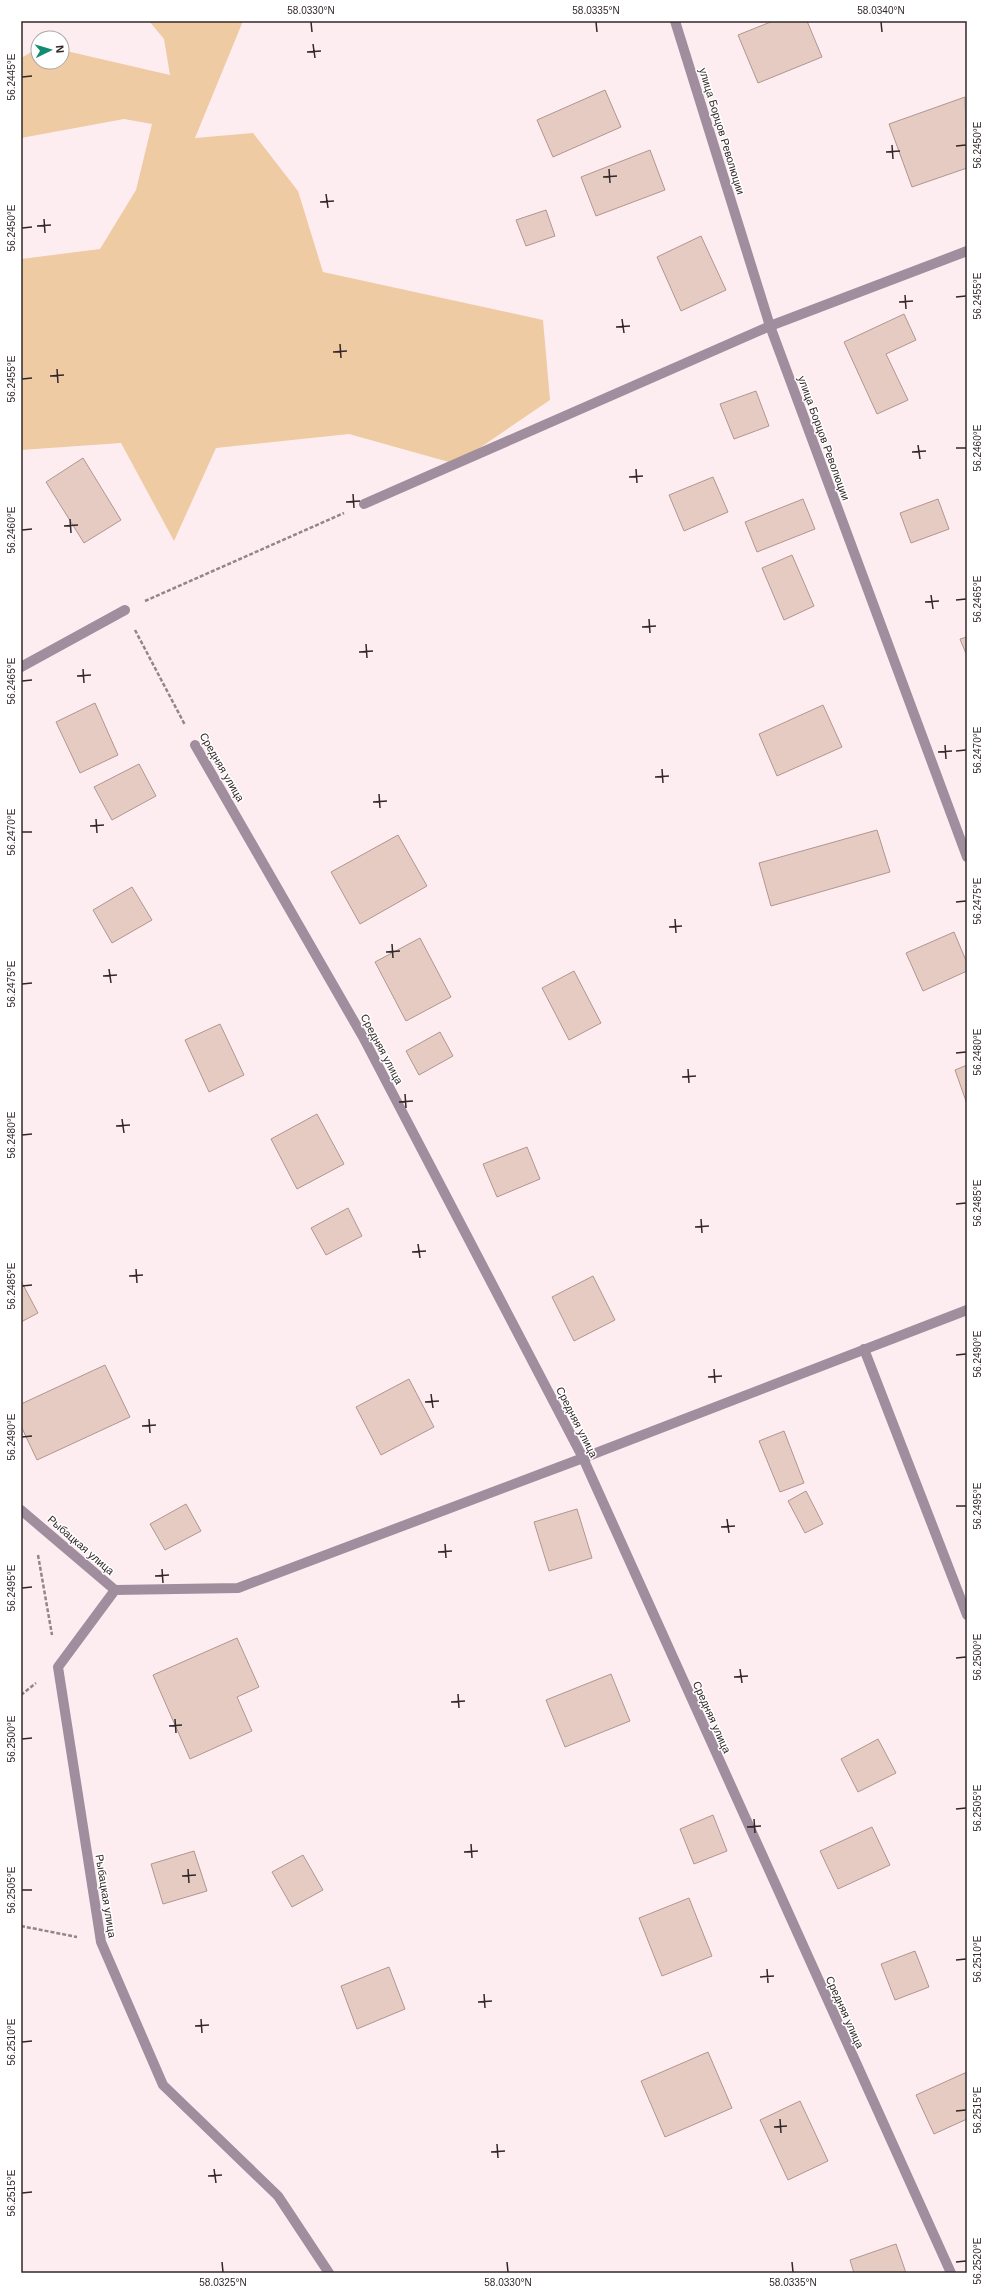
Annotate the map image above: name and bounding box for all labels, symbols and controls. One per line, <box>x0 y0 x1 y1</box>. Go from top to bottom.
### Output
text: 58.0330°N <box>287 5 335 16</box>
text: 58.0335°N <box>572 5 620 16</box>
text: 58.0340°N <box>857 5 905 16</box>
north arrow <box>30 30 70 70</box>
text: N <box>54 45 66 54</box>
text: 56.2445°E <box>6 53 17 100</box>
street label: улица Борцов Революции <box>697 66 747 196</box>
text: 56.2450°E <box>972 121 983 168</box>
text: 56.2450°E <box>6 204 17 251</box>
text: 56.2455°E <box>972 272 983 319</box>
text: 56.2455°E <box>6 355 17 402</box>
street label: улица Борцов Революции <box>796 374 852 502</box>
text: 56.2460°E <box>972 424 983 471</box>
text: 56.2460°E <box>6 506 17 553</box>
text: 56.2465°E <box>972 575 983 622</box>
text: 56.2465°E <box>6 657 17 704</box>
text: 56.2470°E <box>972 726 983 773</box>
street label: Средняя улица <box>197 730 247 804</box>
text: 56.2470°E <box>6 808 17 855</box>
text: 56.2475°E <box>972 877 983 924</box>
text: 56.2475°E <box>6 960 17 1007</box>
street label: Средняя улица <box>358 1012 406 1087</box>
text: 56.2480°E <box>972 1028 983 1075</box>
text: 56.2480°E <box>6 1111 17 1158</box>
text: 56.2485°E <box>972 1179 983 1226</box>
text: 56.2485°E <box>6 1262 17 1309</box>
text: 56.2490°E <box>972 1330 983 1377</box>
street label: Средняя улица <box>554 1385 600 1460</box>
text: 56.2490°E <box>6 1413 17 1460</box>
text: 56.2495°E <box>972 1482 983 1529</box>
street label: Рыбацкая улица <box>45 1513 117 1578</box>
text: 56.2495°E <box>6 1564 17 1611</box>
text: 56.2500°E <box>972 1633 983 1680</box>
street label: Средняя улица <box>691 1679 734 1756</box>
text: 56.2500°E <box>6 1715 17 1762</box>
text: 56.2505°E <box>972 1784 983 1831</box>
street label: Рыбацкая улица <box>93 1854 119 1939</box>
text: 56.2505°E <box>6 1866 17 1913</box>
text: 56.2510°E <box>972 1935 983 1982</box>
street label: Средняя улица <box>824 1974 867 2051</box>
text: 56.2510°E <box>6 2018 17 2065</box>
text: 56.2515°E <box>972 2086 983 2133</box>
text: 56.2515°E <box>6 2169 17 2216</box>
text: 56.2520°E <box>972 2237 983 2284</box>
text: 58.0325°N <box>199 2277 247 2288</box>
text: 58.0330°N <box>484 2277 532 2288</box>
text: 58.0335°N <box>769 2277 817 2288</box>

